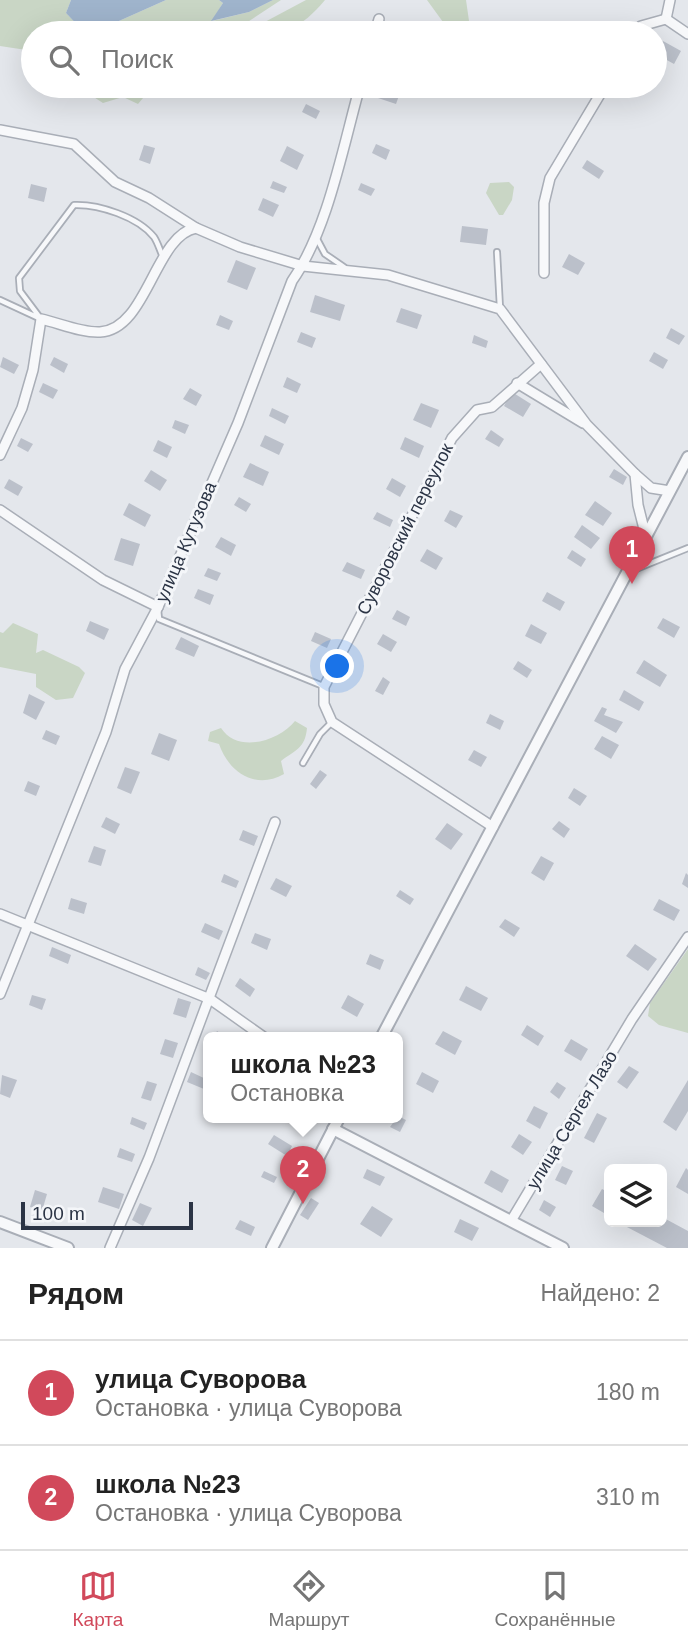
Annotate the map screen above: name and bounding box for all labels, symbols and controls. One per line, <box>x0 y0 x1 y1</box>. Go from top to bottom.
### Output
search box <box>21 21 667 98</box>
icon: search <box>45 41 83 79</box>
text: Поиск <box>101 44 173 74</box>
street label: Суворовский переулок <box>353 440 457 618</box>
street label: улица Кутузова <box>152 478 221 605</box>
pin: 1 <box>609 526 655 584</box>
your location <box>320 649 354 683</box>
popup <box>203 1032 403 1123</box>
street label: улица Сергея Лазо <box>523 1047 621 1193</box>
text: школа №23 <box>230 1049 376 1079</box>
text: Остановка <box>230 1080 344 1106</box>
pin: 2 <box>280 1146 326 1204</box>
map controls <box>604 1164 667 1227</box>
button: layers <box>604 1164 667 1227</box>
scale bar <box>21 1199 192 1231</box>
text: 100 m <box>32 1203 85 1224</box>
text: Рядом <box>28 1277 124 1310</box>
text: Найдено: 2 <box>540 1280 660 1306</box>
text: улица Суворова <box>95 1364 306 1394</box>
text: 1 <box>45 1379 57 1405</box>
text: 180 m <box>596 1379 660 1405</box>
text: Остановка · улица Суворова <box>95 1395 402 1421</box>
text: школа №23 <box>95 1469 241 1499</box>
text: 2 <box>45 1484 57 1510</box>
text: 310 m <box>596 1484 660 1510</box>
text: Остановка · улица Суворова <box>95 1500 402 1526</box>
tab: Карта <box>73 1567 123 1631</box>
tab: Маршрут <box>268 1567 349 1631</box>
tab: Сохранённые <box>494 1567 615 1631</box>

